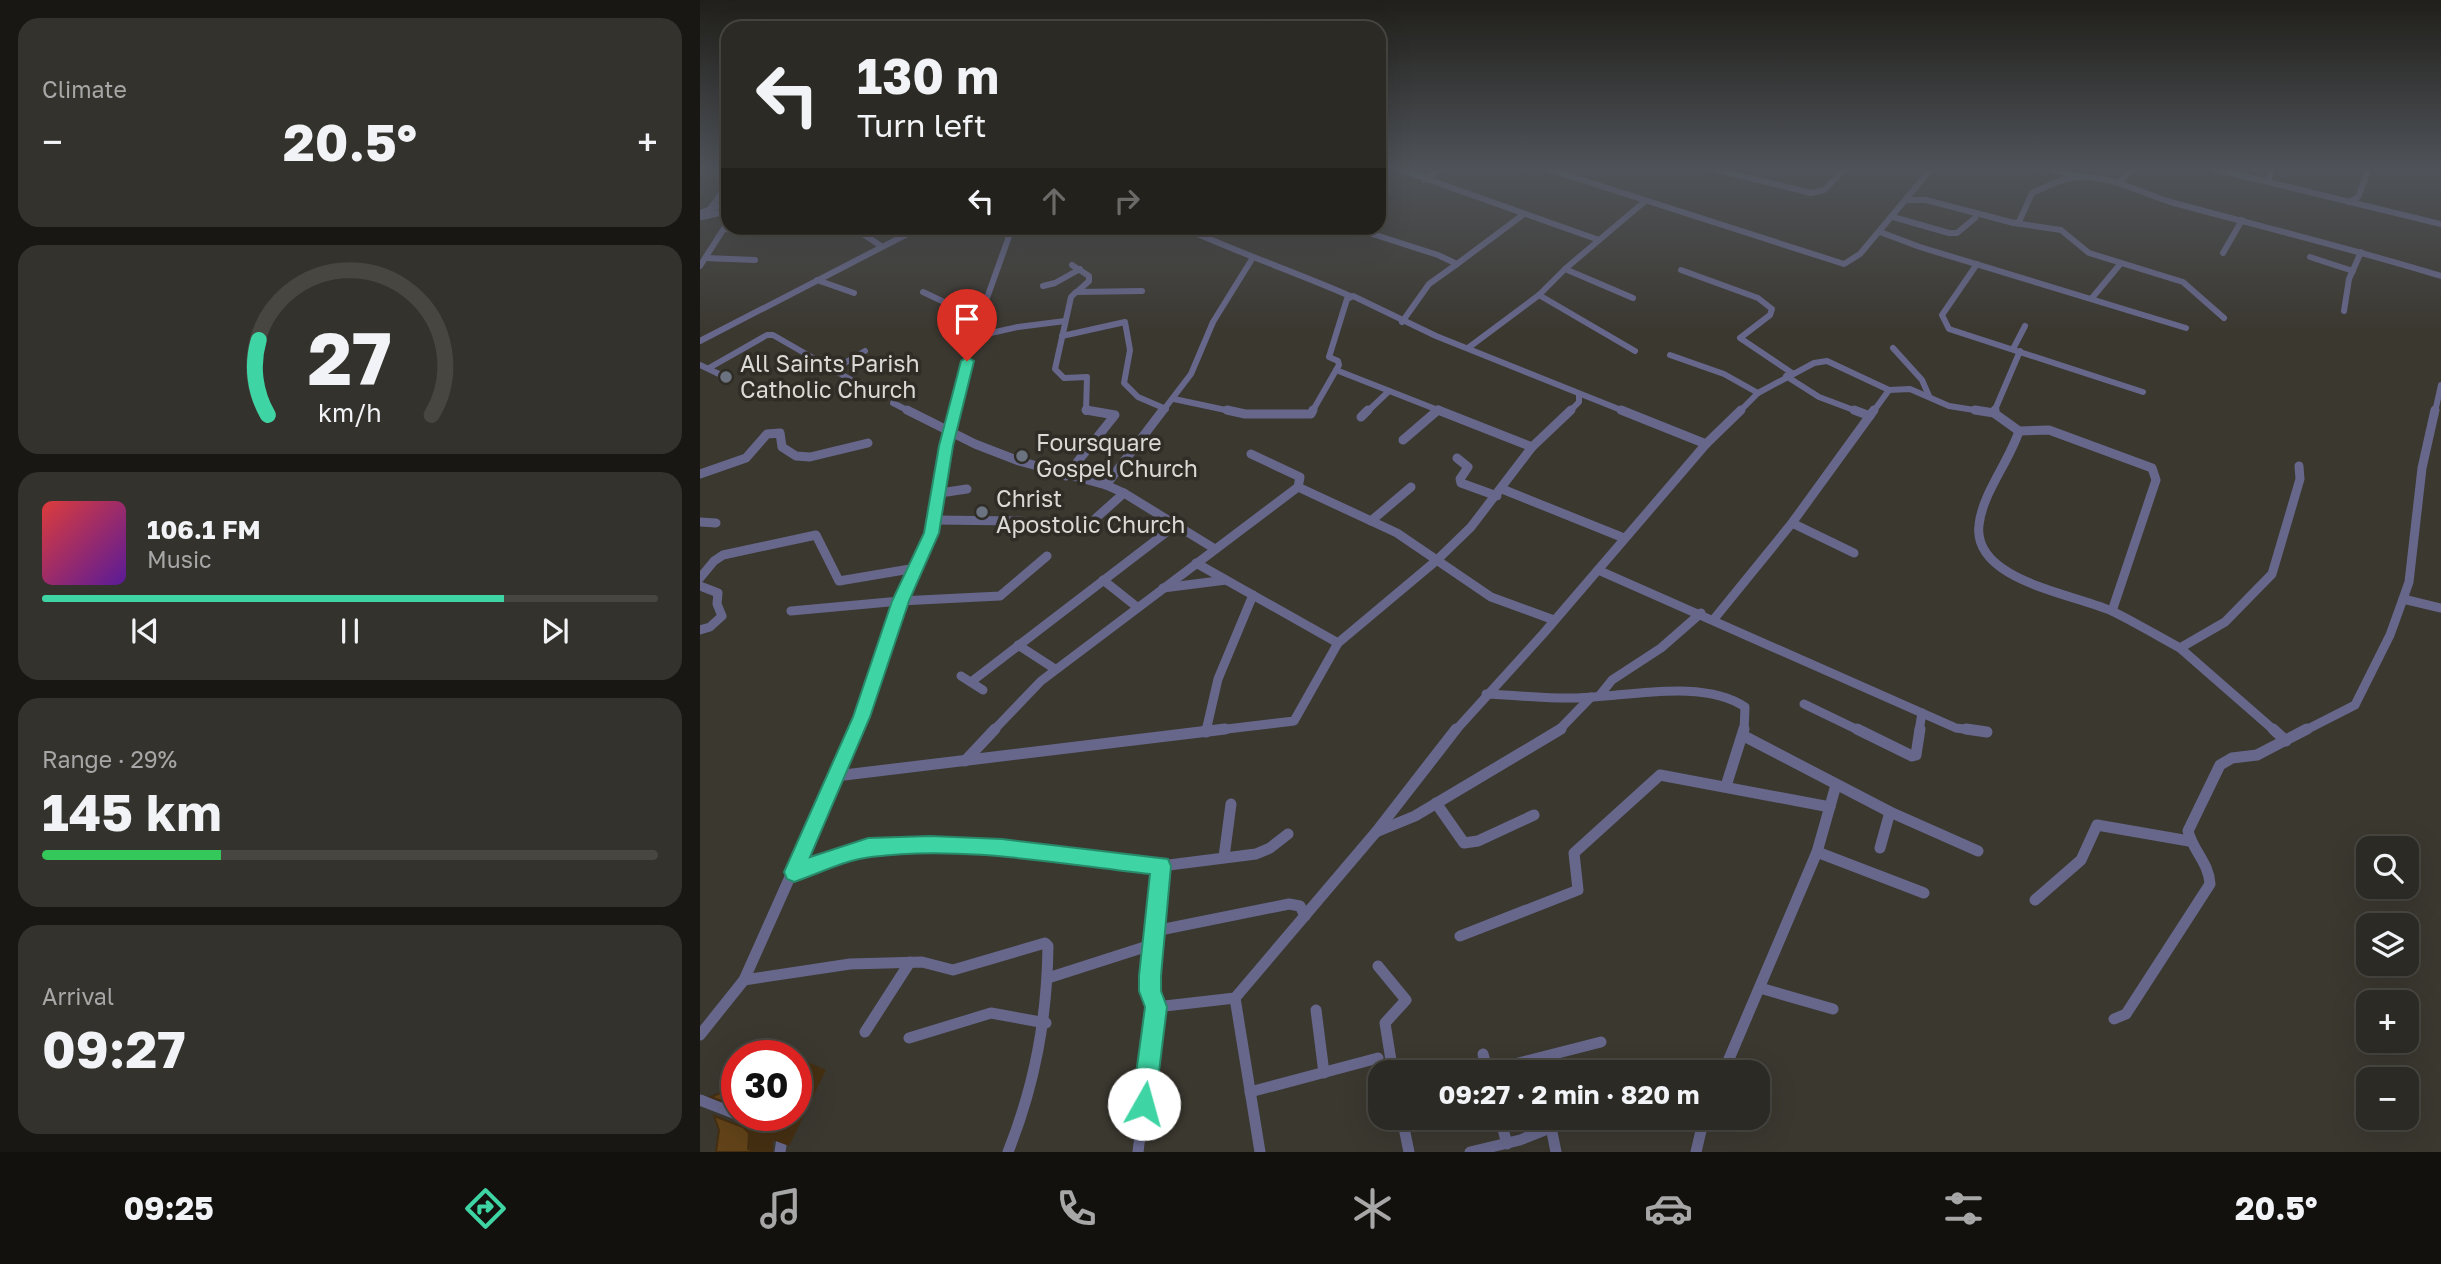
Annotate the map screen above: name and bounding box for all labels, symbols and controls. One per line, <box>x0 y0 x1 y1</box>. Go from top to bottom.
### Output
text: 130 m <box>857 46 999 105</box>
icon: left <box>742 49 833 140</box>
text: Climate <box>42 75 127 103</box>
text: Turn left <box>857 106 986 144</box>
text: 20.5° <box>283 110 417 172</box>
text: − <box>42 119 63 164</box>
text: + <box>637 119 658 164</box>
icon: left <box>962 182 1000 220</box>
icon: ahead <box>1035 182 1073 220</box>
icon: right <box>1108 182 1146 220</box>
pin <box>937 289 997 361</box>
icon: arrive <box>948 300 986 338</box>
text: 27 <box>308 315 392 402</box>
place label: All Saints Parish Catholic Church <box>740 349 920 403</box>
marker: All Saints Parish Catholic Church <box>718 369 734 385</box>
text: km/h <box>318 397 382 428</box>
place label: Foursquare Gospel Church <box>1036 428 1198 482</box>
marker: Foursquare Gospel Church <box>1014 448 1030 464</box>
place label: Christ Apostolic Church <box>996 484 1185 538</box>
marker: Christ Apostolic Church <box>974 504 990 520</box>
text: 106.1 FM <box>147 514 261 545</box>
text: Music <box>147 545 212 573</box>
icon: previous <box>126 612 164 650</box>
icon: pause <box>331 612 369 650</box>
icon: next <box>536 612 574 650</box>
text: Range · 29% <box>42 745 177 773</box>
text: 145 km <box>42 780 222 842</box>
map controls <box>2356 836 2419 1130</box>
button: search <box>2356 836 2419 899</box>
button: layers <box>2356 913 2419 976</box>
text: Arrival <box>42 982 114 1010</box>
button: + <box>2356 990 2419 1053</box>
text: 09:27 <box>42 1017 186 1079</box>
speed limit sign: 30 <box>721 1040 812 1131</box>
position arrow <box>1107 1067 1181 1141</box>
button: − <box>2356 1067 2419 1130</box>
text: 09:27 · 2 min · 820 m <box>1438 1079 1700 1110</box>
icon: directions <box>461 1184 510 1233</box>
icon: music <box>756 1184 805 1233</box>
icon: phone <box>1052 1184 1101 1233</box>
icon: climate <box>1348 1184 1397 1233</box>
icon: car <box>1644 1184 1693 1233</box>
icon: filters <box>1939 1184 1988 1233</box>
text: 09:25 <box>123 1189 214 1227</box>
text: 20.5° <box>2235 1189 2318 1227</box>

